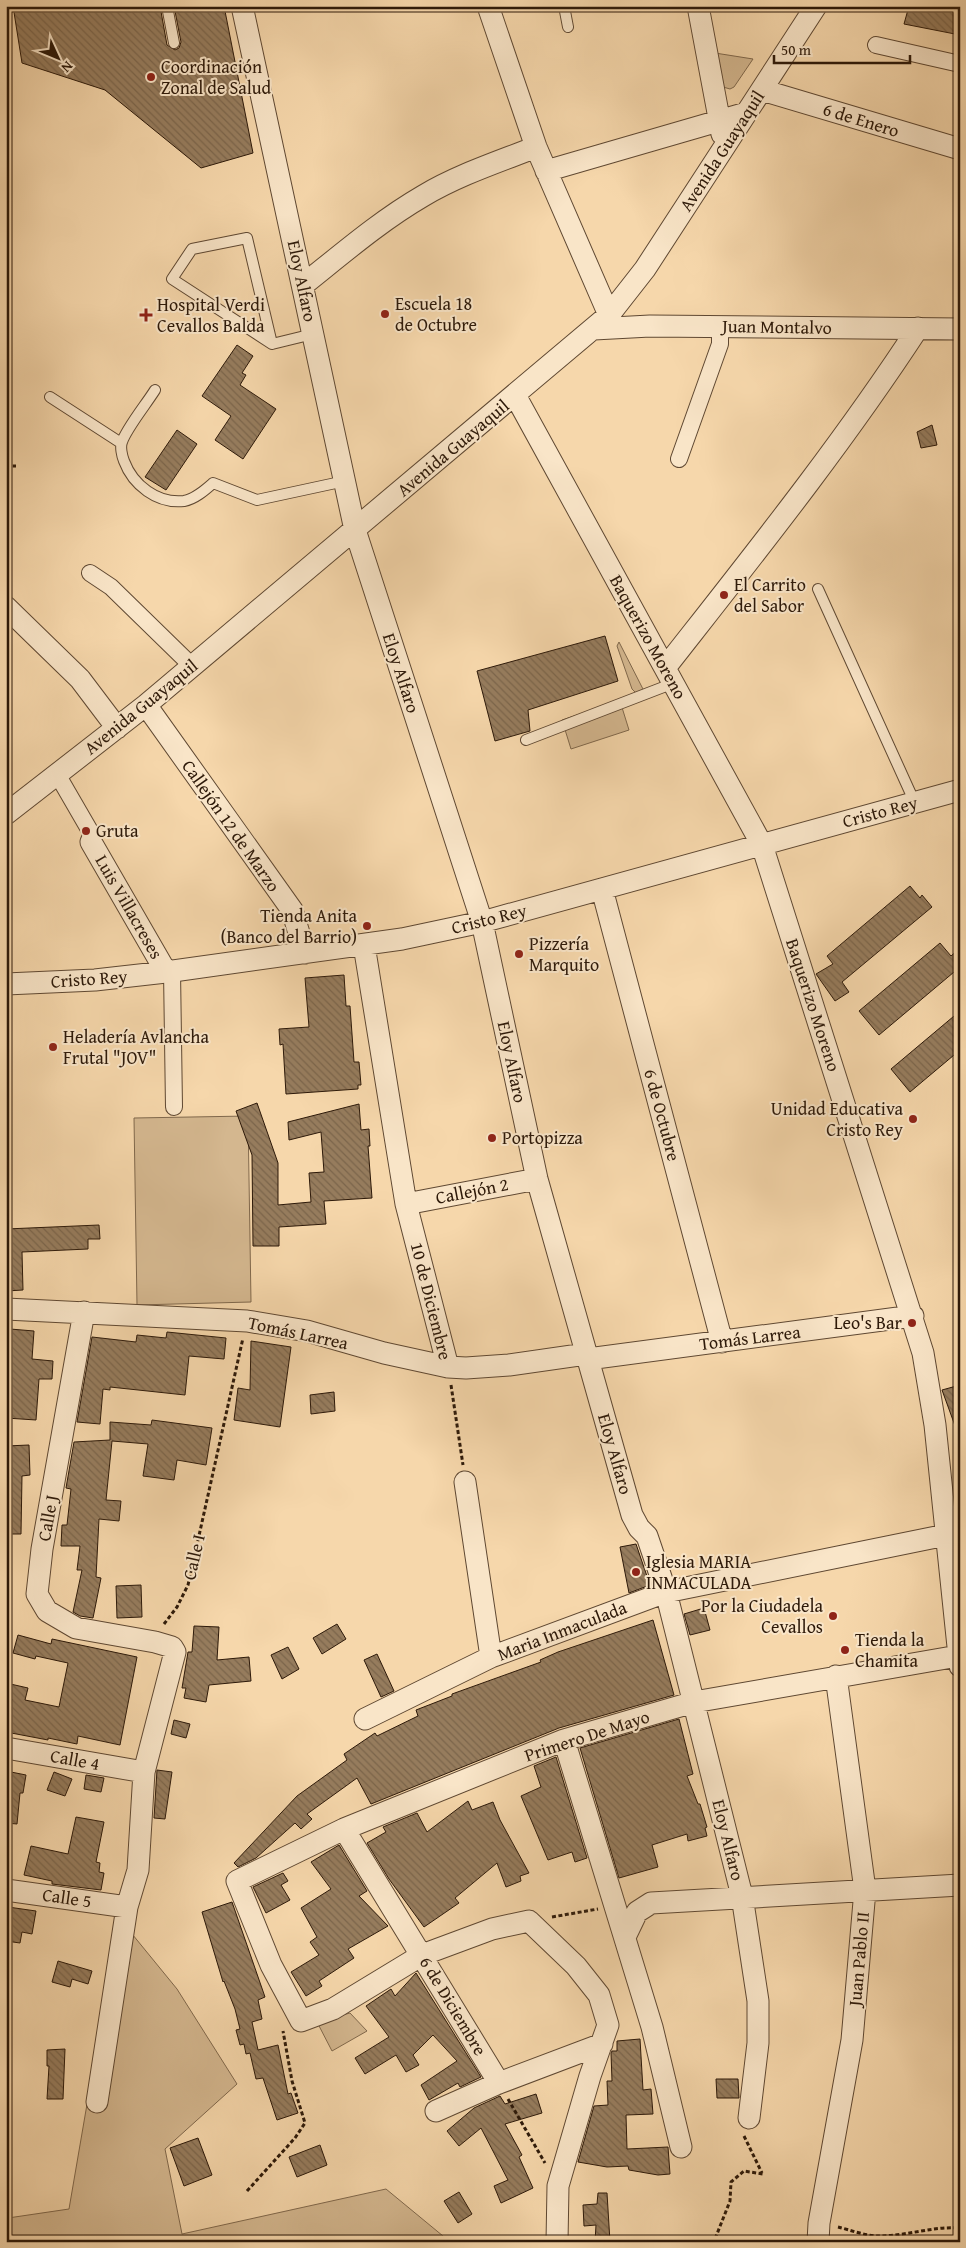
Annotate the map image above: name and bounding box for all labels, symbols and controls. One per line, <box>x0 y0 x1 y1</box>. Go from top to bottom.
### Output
north arrow <box>32 32 82 82</box>
scale bar <box>774 32 910 64</box>
text: 50 m <box>781 39 812 60</box>
place label: Coordinación Zonal de Salud <box>161 53 271 101</box>
text: N <box>56 57 78 78</box>
marker: Coordinación Zonal de Salud <box>145 71 157 83</box>
street label: Avenida Guayaquil <box>672 85 771 217</box>
street label: 6 de Enero <box>820 95 903 144</box>
street label: Eloy Alfaro <box>281 238 324 324</box>
place label: Escuela 18 de Octubre <box>395 290 477 338</box>
place label: Hospital Verdi Cevallos Balda <box>157 291 265 339</box>
marker: Hospital Verdi Cevallos Balda <box>139 308 153 322</box>
marker: Escuela 18 de Octubre <box>379 308 391 320</box>
street label: Juan Montalvo <box>720 312 832 341</box>
street label: Avenida Guayaquil <box>391 392 515 503</box>
street label: Baquerizo Moreno <box>603 570 694 704</box>
place label: El Carrito del Sabor <box>734 571 806 619</box>
marker: El Carrito del Sabor <box>718 589 730 601</box>
street label: Eloy Alfaro <box>376 629 427 716</box>
street label: Avenida Guayaquil <box>78 652 203 761</box>
street label: Callejón 12 de Marzo <box>176 754 287 897</box>
street label: Cristo Rey <box>839 789 920 834</box>
place label: Gruta <box>96 817 139 844</box>
marker: Gruta <box>80 825 92 837</box>
street label: Luis Villacreses <box>89 850 170 964</box>
street label: Cristo Rey <box>448 896 529 941</box>
place label: Tienda Anita (Banco del Barrio) <box>221 902 357 950</box>
marker: Tienda Anita (Banco del Barrio) <box>361 920 373 932</box>
place label: Pizzería Marquito <box>529 930 599 978</box>
street label: Baquerizo Moreno <box>779 935 848 1075</box>
marker: Pizzería Marquito <box>513 948 525 960</box>
street label: Cristo Rey <box>50 962 128 995</box>
street label: Eloy Alfaro <box>491 1019 534 1105</box>
place label: Heladería Avlancha Frutal "JOV" <box>63 1023 209 1071</box>
marker: Heladería Avlancha Frutal "JOV" <box>47 1041 59 1053</box>
street label: 6 de Octubre <box>637 1066 688 1164</box>
place label: Unidad Educativa Cristo Rey <box>771 1095 903 1143</box>
marker: Unidad Educativa Cristo Rey <box>907 1113 919 1125</box>
place label: Portopizza <box>502 1124 583 1151</box>
marker: Portopizza <box>486 1132 498 1144</box>
street label: Callejón 2 <box>433 1170 511 1211</box>
street label: 10 de Diciembre <box>404 1239 459 1363</box>
street label: Tomás Larrea <box>246 1309 351 1356</box>
place label: Leo's Bar <box>834 1309 903 1336</box>
marker: Leo's Bar <box>906 1317 918 1329</box>
street label: Tomás Larrea <box>698 1318 803 1357</box>
street label: Eloy Alfaro <box>591 1410 640 1497</box>
street label: Calle J <box>30 1492 65 1543</box>
street label: Calle I <box>175 1531 212 1583</box>
place label: Iglesia MARIA INMACULADA <box>646 1548 751 1596</box>
marker: Iglesia MARIA INMACULADA <box>630 1566 642 1578</box>
place label: Por la Ciudadela Cevallos <box>701 1592 823 1640</box>
street label: Maria Inmaculada <box>493 1593 631 1668</box>
marker: Por la Ciudadela Cevallos <box>827 1610 839 1622</box>
place label: Tienda la Chamita <box>855 1626 925 1674</box>
marker: Tienda la Chamita <box>839 1644 851 1656</box>
street label: Primero De Mayo <box>521 1703 653 1768</box>
street label: Calle 4 <box>48 1742 102 1777</box>
street label: Eloy Alfaro <box>705 1796 752 1883</box>
street label: Calle 5 <box>41 1881 93 1914</box>
street label: Juan Pablo II <box>841 1911 876 2009</box>
street label: 6 de Diciembre <box>413 1951 494 2061</box>

